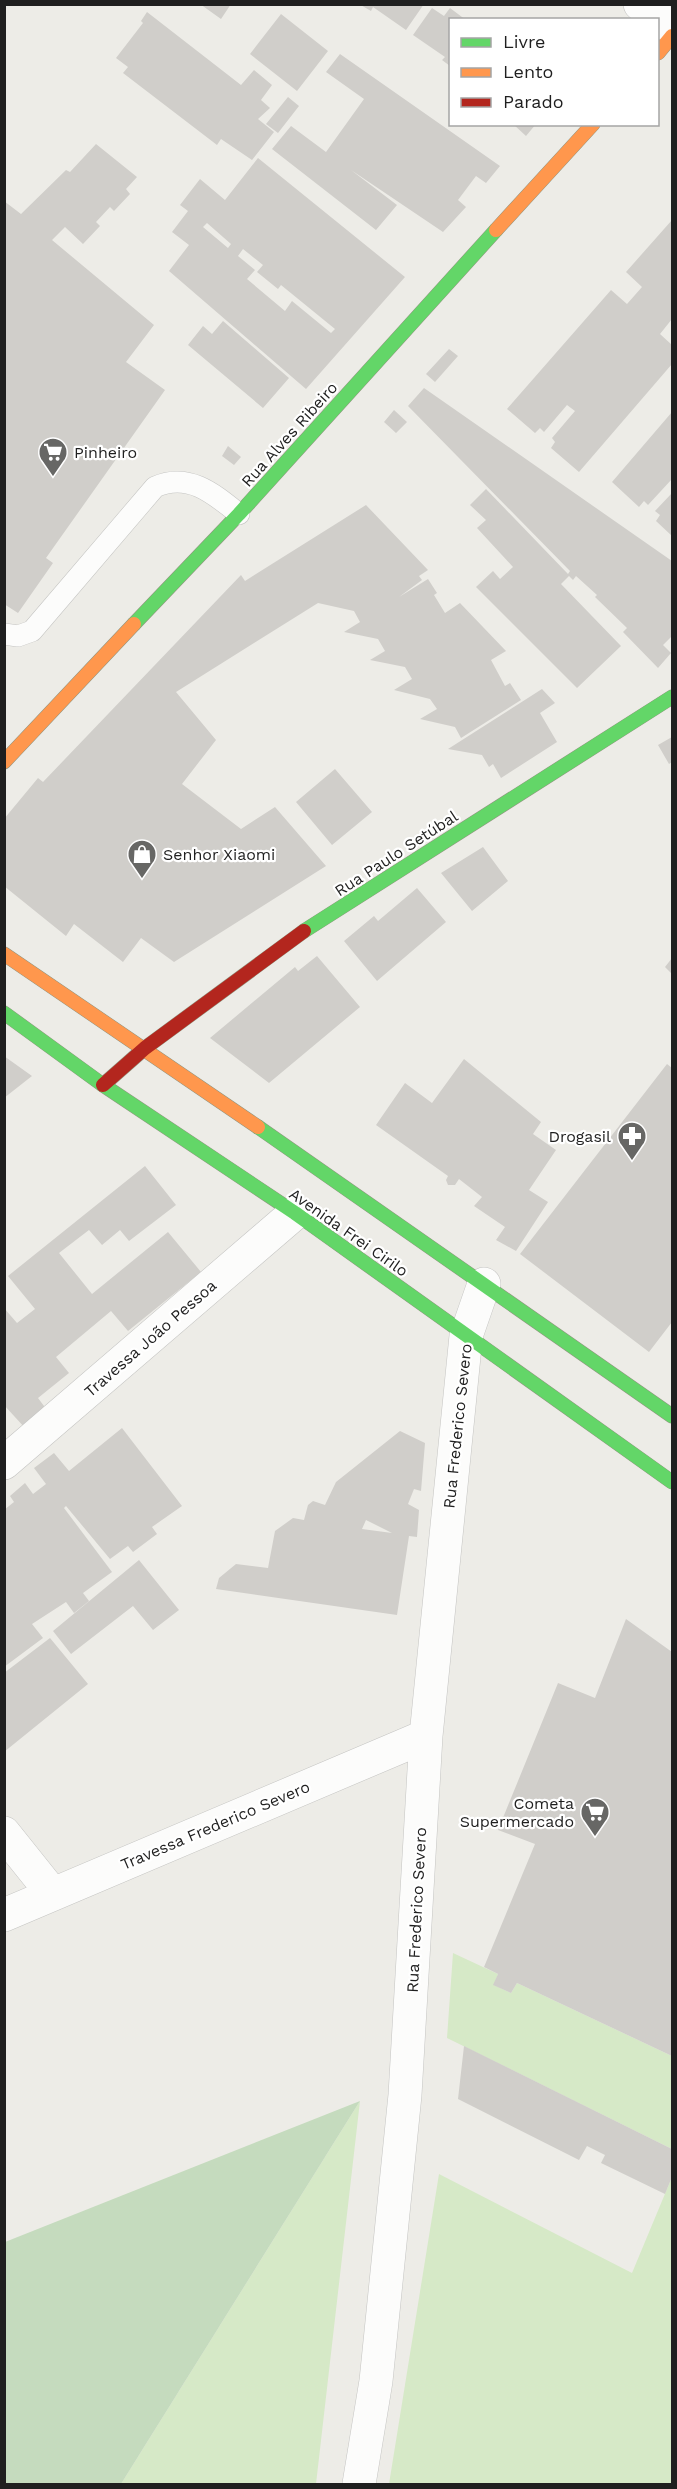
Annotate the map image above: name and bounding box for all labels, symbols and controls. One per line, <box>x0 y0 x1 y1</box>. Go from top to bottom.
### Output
legend <box>449 18 659 126</box>
text: Livre <box>503 31 545 52</box>
text: Lento <box>503 61 553 82</box>
text: Parado <box>503 91 564 112</box>
street label: Rua Alves Ribeiro <box>237 378 341 491</box>
supermarket icon: Pinheiro <box>37 436 69 478</box>
place label: Pinheiro <box>74 443 137 462</box>
street label: Rua Paulo Setúbal <box>331 806 461 900</box>
shop icon: Senhor Xiaomi <box>126 838 158 880</box>
place label: Senhor Xiaomi <box>163 845 275 864</box>
pharmacy icon: Drogasil <box>616 1120 648 1162</box>
place label: Drogasil <box>549 1127 611 1146</box>
street label: Avenida Frei Cirilo <box>286 1184 412 1281</box>
street label: Travessa João Pessoa <box>80 1276 220 1401</box>
street label: Rua Frederico Severo <box>439 1343 476 1510</box>
street label: Travessa Frederico Severo <box>118 1777 313 1874</box>
place label: Cometa Supermercado <box>460 1794 574 1831</box>
supermarket icon: Cometa Supermercado <box>579 1796 611 1838</box>
street label: Rua Frederico Severo <box>403 1827 430 1993</box>

